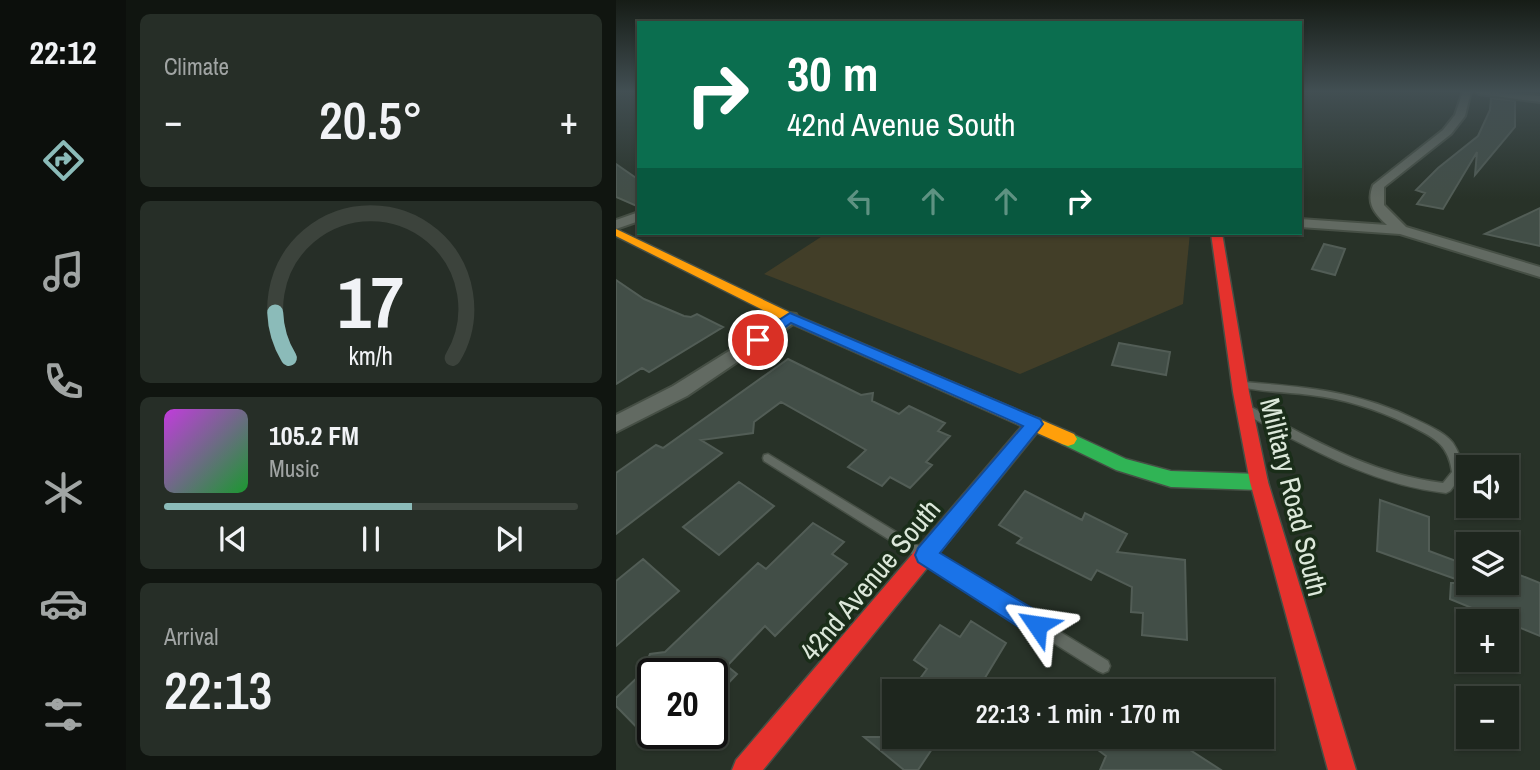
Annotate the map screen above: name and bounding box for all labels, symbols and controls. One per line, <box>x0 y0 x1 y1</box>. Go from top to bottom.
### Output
text: 22:12 <box>29 31 97 74</box>
text: 30 m <box>787 40 879 106</box>
icon: right <box>672 49 763 140</box>
text: Climate <box>164 51 229 82</box>
text: 20.5° <box>319 85 423 155</box>
text: − <box>164 95 182 146</box>
text: + <box>560 95 578 146</box>
text: 42nd Avenue South <box>787 103 1016 146</box>
icon: directions <box>39 136 88 185</box>
icon: left <box>841 182 879 220</box>
icon: ahead <box>914 182 952 220</box>
icon: ahead <box>987 182 1025 220</box>
icon: right <box>1060 182 1098 220</box>
icon: music <box>39 247 88 296</box>
text: 17 <box>338 253 404 351</box>
pin <box>728 310 788 370</box>
icon: arrive <box>739 321 777 359</box>
text: km/h <box>349 338 393 372</box>
icon: phone <box>39 357 88 406</box>
street label: Military Road South <box>1251 394 1337 600</box>
text: 105.2 FM <box>269 418 359 453</box>
text: Music <box>269 453 319 484</box>
map controls <box>1456 455 1519 749</box>
button: sound <box>1456 455 1519 518</box>
icon: climate <box>39 468 88 517</box>
street label: 42nd Avenue South <box>791 491 949 669</box>
icon: previous <box>214 520 252 558</box>
icon: pause <box>352 520 390 558</box>
icon: next <box>490 520 528 558</box>
button: layers <box>1456 532 1519 595</box>
icon: car <box>39 579 88 628</box>
position arrow <box>1000 588 1074 662</box>
button: + <box>1456 609 1519 672</box>
text: Arrival <box>164 621 219 652</box>
text: 22:13 <box>164 655 272 725</box>
speed limit sign: 20 <box>637 658 728 749</box>
button: − <box>1456 686 1519 749</box>
icon: filters <box>39 690 88 739</box>
text: 22:13 · 1 min · 170 m <box>976 696 1180 731</box>

